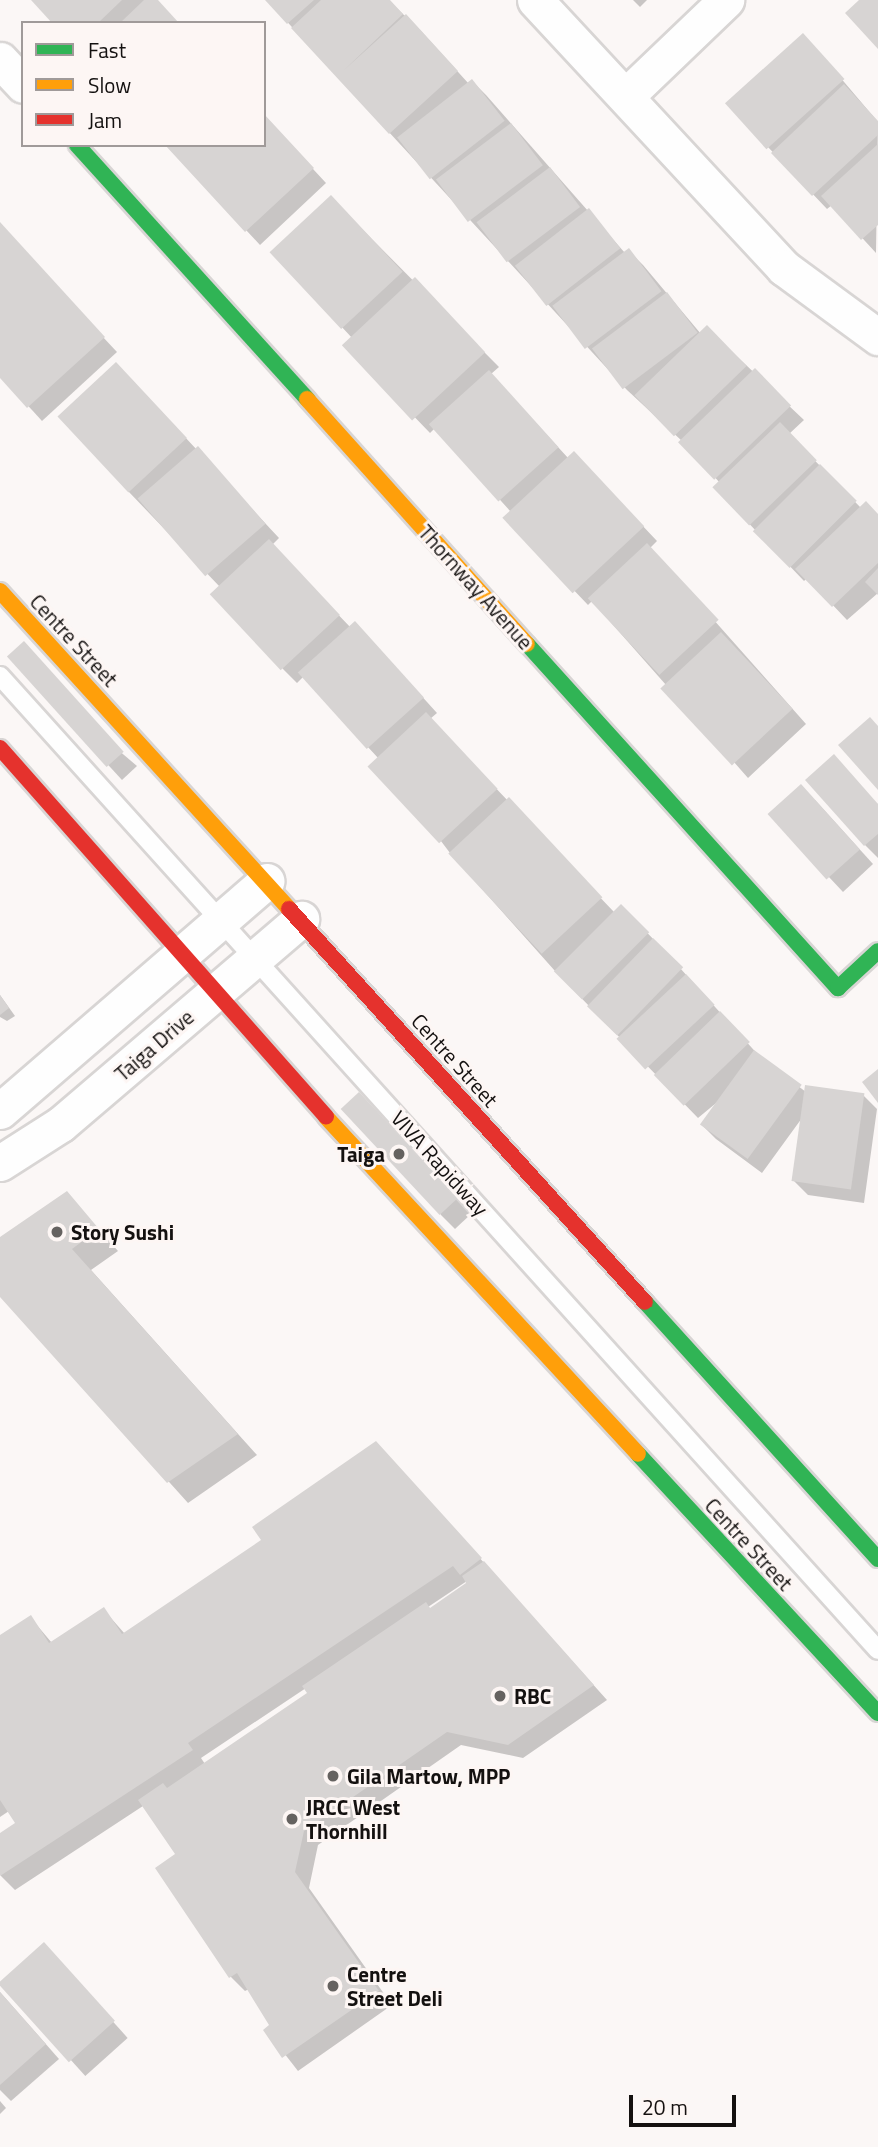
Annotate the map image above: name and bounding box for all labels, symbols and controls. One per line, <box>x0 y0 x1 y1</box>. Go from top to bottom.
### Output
legend <box>21 21 266 147</box>
text: Fast <box>88 34 126 66</box>
text: Slow <box>88 69 131 101</box>
text: Jam <box>88 104 122 136</box>
street label: Thornway Avenue <box>414 520 538 654</box>
street label: Centre Street <box>25 589 123 691</box>
street label: Taiga Drive <box>109 1004 199 1086</box>
street label: Centre Street <box>407 1008 503 1112</box>
street label: VIVA Rapidway <box>386 1105 494 1221</box>
place label: Taiga <box>337 1141 385 1167</box>
marker: Taiga <box>391 1146 407 1162</box>
place label: Story Sushi <box>71 1219 174 1245</box>
marker: Story Sushi <box>49 1224 65 1240</box>
street label: Centre Street <box>700 1493 798 1595</box>
place label: RBC <box>514 1683 551 1709</box>
marker: RBC <box>492 1688 508 1704</box>
place label: Gila Martow, MPP <box>347 1763 510 1789</box>
marker: Gila Martow, MPP <box>325 1768 341 1784</box>
place label: JRCC West Thornhill <box>306 1794 400 1844</box>
marker: JRCC West Thornhill <box>284 1811 300 1827</box>
place label: Centre Street Deli <box>347 1961 443 2011</box>
marker: Centre Street Deli <box>325 1978 341 1994</box>
scale bar <box>633 2080 740 2124</box>
text: 20 m <box>642 2091 688 2123</box>

